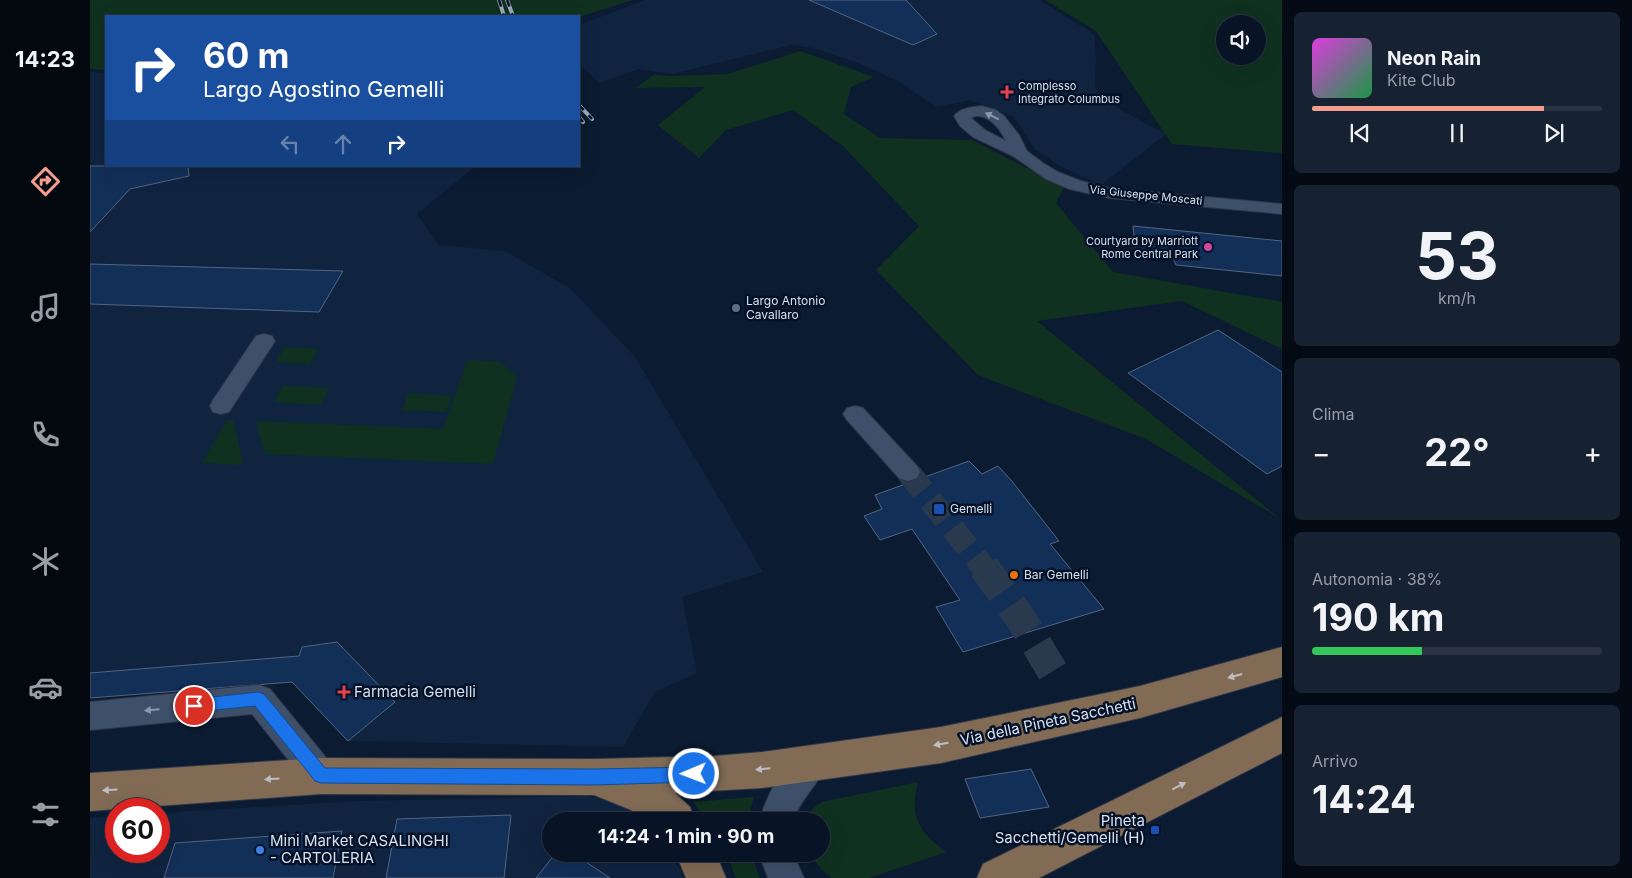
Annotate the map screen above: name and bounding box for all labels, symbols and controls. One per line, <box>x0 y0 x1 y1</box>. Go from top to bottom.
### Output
map controls <box>1216 15 1266 65</box>
button: sound <box>1216 15 1266 65</box>
text: 60 m <box>203 34 290 76</box>
icon: right <box>120 35 185 100</box>
text: 14:23 <box>15 46 75 72</box>
text: Neon Rain <box>1387 47 1481 70</box>
text: Kite Club <box>1387 70 1456 90</box>
text: Largo Agostino Gemelli <box>203 76 444 102</box>
place label: Complesso Integrato Columbus <box>1018 79 1120 106</box>
marker: Complesso Integrato Columbus <box>1000 85 1014 99</box>
one-way arrow <box>984 112 999 120</box>
icon: previous <box>1346 119 1374 147</box>
icon: pause <box>1443 119 1471 147</box>
icon: next <box>1540 119 1568 147</box>
icon: left <box>276 130 304 158</box>
icon: ahead <box>329 130 357 158</box>
icon: right <box>382 130 410 158</box>
icon: directions <box>28 164 63 199</box>
street label: Via Giuseppe Moscati <box>1089 182 1203 208</box>
text: 53 <box>1415 216 1499 295</box>
place label: Courtyard by Marriott Rome Central Park <box>1086 234 1198 261</box>
marker: Courtyard by Marriott Rome Central Park <box>1202 241 1214 253</box>
text: km/h <box>1438 288 1476 308</box>
icon: music <box>28 290 63 325</box>
place label: Largo Antonio Cavallaro <box>746 293 825 322</box>
marker: Largo Antonio Cavallaro <box>730 302 742 314</box>
text: Clima <box>1312 404 1354 424</box>
icon: phone <box>28 417 63 452</box>
text: 22° <box>1424 429 1490 475</box>
text: − <box>1312 436 1331 470</box>
text: + <box>1583 436 1602 470</box>
place label: Gemelli <box>950 501 992 516</box>
marker: Gemelli <box>932 502 946 516</box>
icon: climate <box>28 544 63 579</box>
place label: Bar Gemelli <box>1024 567 1089 582</box>
marker: Bar Gemelli <box>1008 569 1020 581</box>
text: Autonomia · 38% <box>1312 569 1442 589</box>
text: 190 km <box>1312 594 1444 640</box>
icon: car <box>28 670 63 705</box>
one-way arrow <box>1228 673 1243 681</box>
place label: Farmacia Gemelli <box>354 682 476 701</box>
pin <box>173 685 215 727</box>
marker: Farmacia Gemelli <box>338 686 350 698</box>
icon: arrive <box>180 692 208 720</box>
street label: Via della Pineta Sacchetti <box>958 694 1137 749</box>
one-way arrow <box>143 706 159 714</box>
one-way arrow <box>932 741 948 749</box>
position arrow <box>667 747 719 799</box>
text: Arrivo <box>1312 751 1358 771</box>
one-way arrow <box>754 765 770 773</box>
one-way arrow <box>264 775 280 783</box>
text: 14:24 <box>1312 776 1416 822</box>
one-way arrow <box>1172 782 1186 790</box>
one-way arrow <box>102 787 118 795</box>
icon: filters <box>28 797 63 832</box>
speed limit sign: 60 <box>105 798 170 863</box>
place label: Pineta Sacchetti/Gemelli (H) <box>995 811 1145 847</box>
marker: Pineta Sacchetti/Gemelli (H) <box>1149 824 1161 836</box>
text: 14:24 · 1 min · 90 m <box>598 825 774 848</box>
place label: Mini Market CASALINGHI - CARTOLERIA <box>270 831 449 867</box>
marker: Mini Market CASALINGHI - CARTOLERIA <box>254 844 266 856</box>

